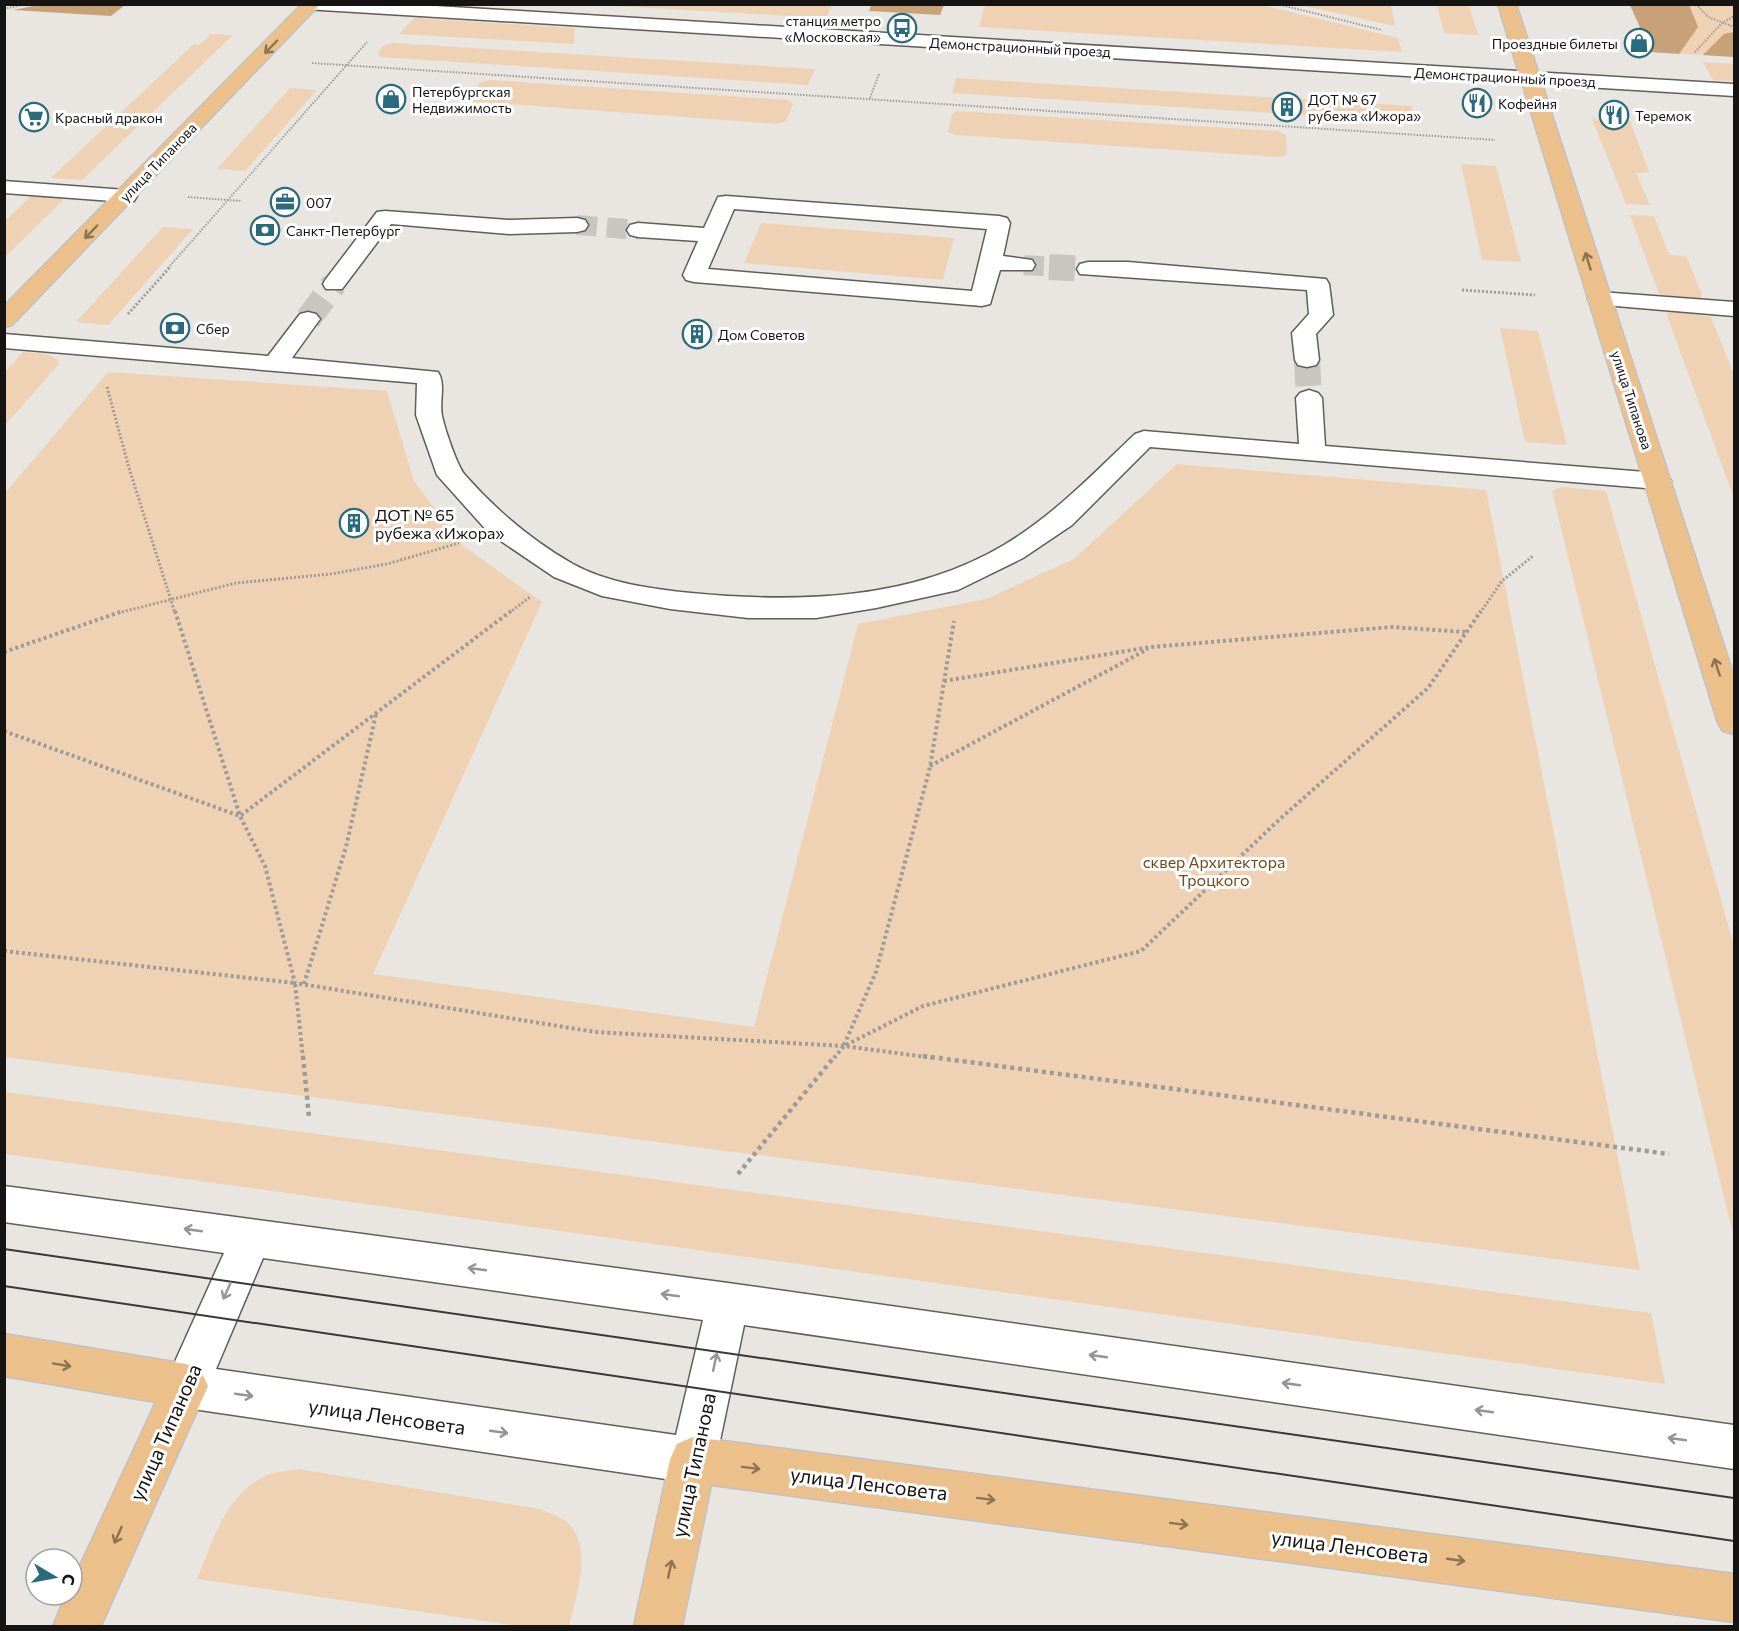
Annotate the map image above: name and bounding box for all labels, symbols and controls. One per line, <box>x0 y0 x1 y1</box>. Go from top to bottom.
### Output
place label: станция метро «Московская» <box>784 12 881 45</box>
bus stop icon: станция метро «Московская» <box>886 12 918 44</box>
shop icon: Проездные билеты <box>1623 27 1655 59</box>
street label: Демонстрационный проезд <box>929 34 1111 60</box>
place label: Проездные билеты <box>1492 35 1618 52</box>
one-way arrow <box>263 39 278 54</box>
street label: Демонстрационный проезд <box>1414 64 1596 90</box>
shop icon: Петербургская Недвижимость <box>375 83 407 115</box>
place label: Петербургская Недвижимость <box>412 83 512 116</box>
restaurant icon: Кофейня <box>1461 87 1493 119</box>
building icon: ДОТ № 67 рубежа «Ижора» <box>1271 91 1303 123</box>
place label: ДОТ № 67 рубежа «Ижора» <box>1308 91 1421 124</box>
place label: Кофейня <box>1498 95 1557 112</box>
restaurant icon: Теремок <box>1598 99 1630 131</box>
supermarket icon: Красный дракон <box>18 101 50 133</box>
place label: Теремок <box>1635 107 1692 124</box>
place label: Красный дракон <box>55 109 163 126</box>
street label: улица Типанова <box>116 119 200 205</box>
office icon: 007 <box>269 186 301 218</box>
place label: 007 <box>306 194 332 211</box>
bank icon: Санкт-Петербург <box>249 214 281 246</box>
place label: Санкт-Петербург <box>286 222 401 239</box>
one-way arrow <box>83 224 98 239</box>
one-way arrow <box>1582 252 1593 271</box>
bank icon: Сбер <box>159 312 191 344</box>
building icon: Дом Советов <box>681 318 713 350</box>
place label: Сбер <box>196 320 230 337</box>
place label: Дом Советов <box>718 326 805 343</box>
street label: улица Типанова <box>1608 348 1656 452</box>
place label: ДОТ № 65 рубежа «Ижора» <box>375 505 504 542</box>
building icon: ДОТ № 65 рубежа «Ижора» <box>338 507 370 539</box>
one-way arrow <box>1711 658 1722 677</box>
park label: сквер Архитектора Троцкого <box>1143 852 1285 889</box>
one-way arrow <box>184 1224 203 1235</box>
one-way arrow <box>468 1263 487 1274</box>
one-way arrow <box>221 1282 232 1300</box>
one-way arrow <box>661 1289 681 1300</box>
one-way arrow <box>1088 1350 1108 1361</box>
one-way arrow <box>710 1353 721 1373</box>
one-way arrow <box>52 1360 72 1371</box>
street label: улица Типанова <box>124 1360 206 1504</box>
one-way arrow <box>1281 1378 1301 1389</box>
one-way arrow <box>234 1389 253 1400</box>
street label: улица Типанова <box>666 1390 720 1540</box>
street label: улица Ленсовета <box>307 1393 467 1439</box>
one-way arrow <box>1474 1406 1494 1417</box>
one-way arrow <box>489 1427 509 1438</box>
one-way arrow <box>1667 1434 1687 1445</box>
street label: улица Ленсовета <box>789 1461 949 1505</box>
one-way arrow <box>740 1463 760 1474</box>
one-way arrow <box>975 1493 995 1504</box>
one-way arrow <box>1169 1518 1189 1529</box>
street label: улица Ленсовета <box>1270 1524 1430 1568</box>
one-way arrow <box>112 1526 123 1544</box>
north arrow <box>24 1547 84 1607</box>
one-way arrow <box>1445 1555 1465 1566</box>
one-way arrow <box>665 1560 676 1580</box>
text: С <box>59 1573 80 1587</box>

